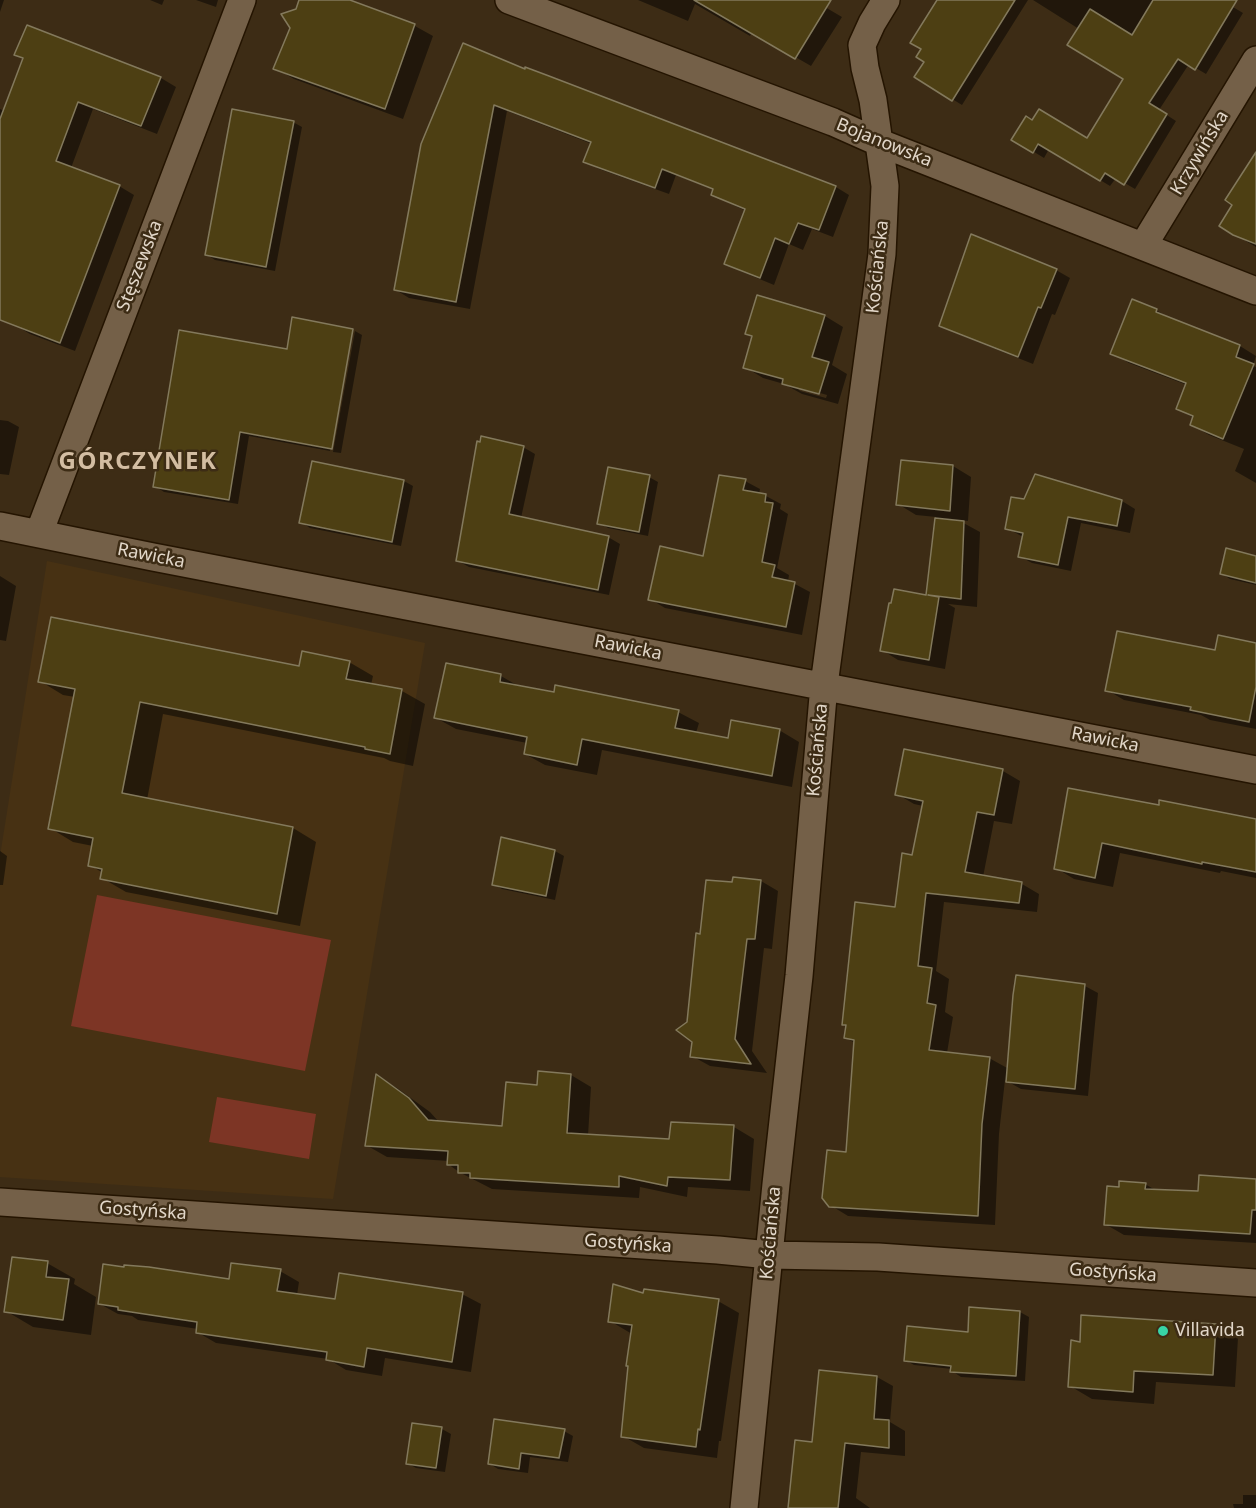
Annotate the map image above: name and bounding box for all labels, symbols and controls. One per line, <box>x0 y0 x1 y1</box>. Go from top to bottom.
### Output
street label: Krzywińska <box>1166 107 1234 199</box>
street label: Bojanowska <box>833 114 935 172</box>
street label: Stęszewska <box>113 217 167 315</box>
street label: Kościańska <box>862 219 894 315</box>
district label: GÓRCZYNEK <box>59 448 217 476</box>
street label: Rawicka <box>115 539 187 573</box>
street label: Rawicka <box>592 631 664 665</box>
street label: Kościańska <box>803 702 833 798</box>
street label: Rawicka <box>1069 723 1141 757</box>
street label: Kościańska <box>756 1185 786 1281</box>
street label: Gostyńska <box>98 1197 188 1225</box>
street label: Gostyńska <box>583 1230 673 1258</box>
street label: Gostyńska <box>1068 1259 1158 1287</box>
place label: Villavida <box>1175 1320 1245 1342</box>
marker: Villavida <box>1156 1324 1170 1338</box>

